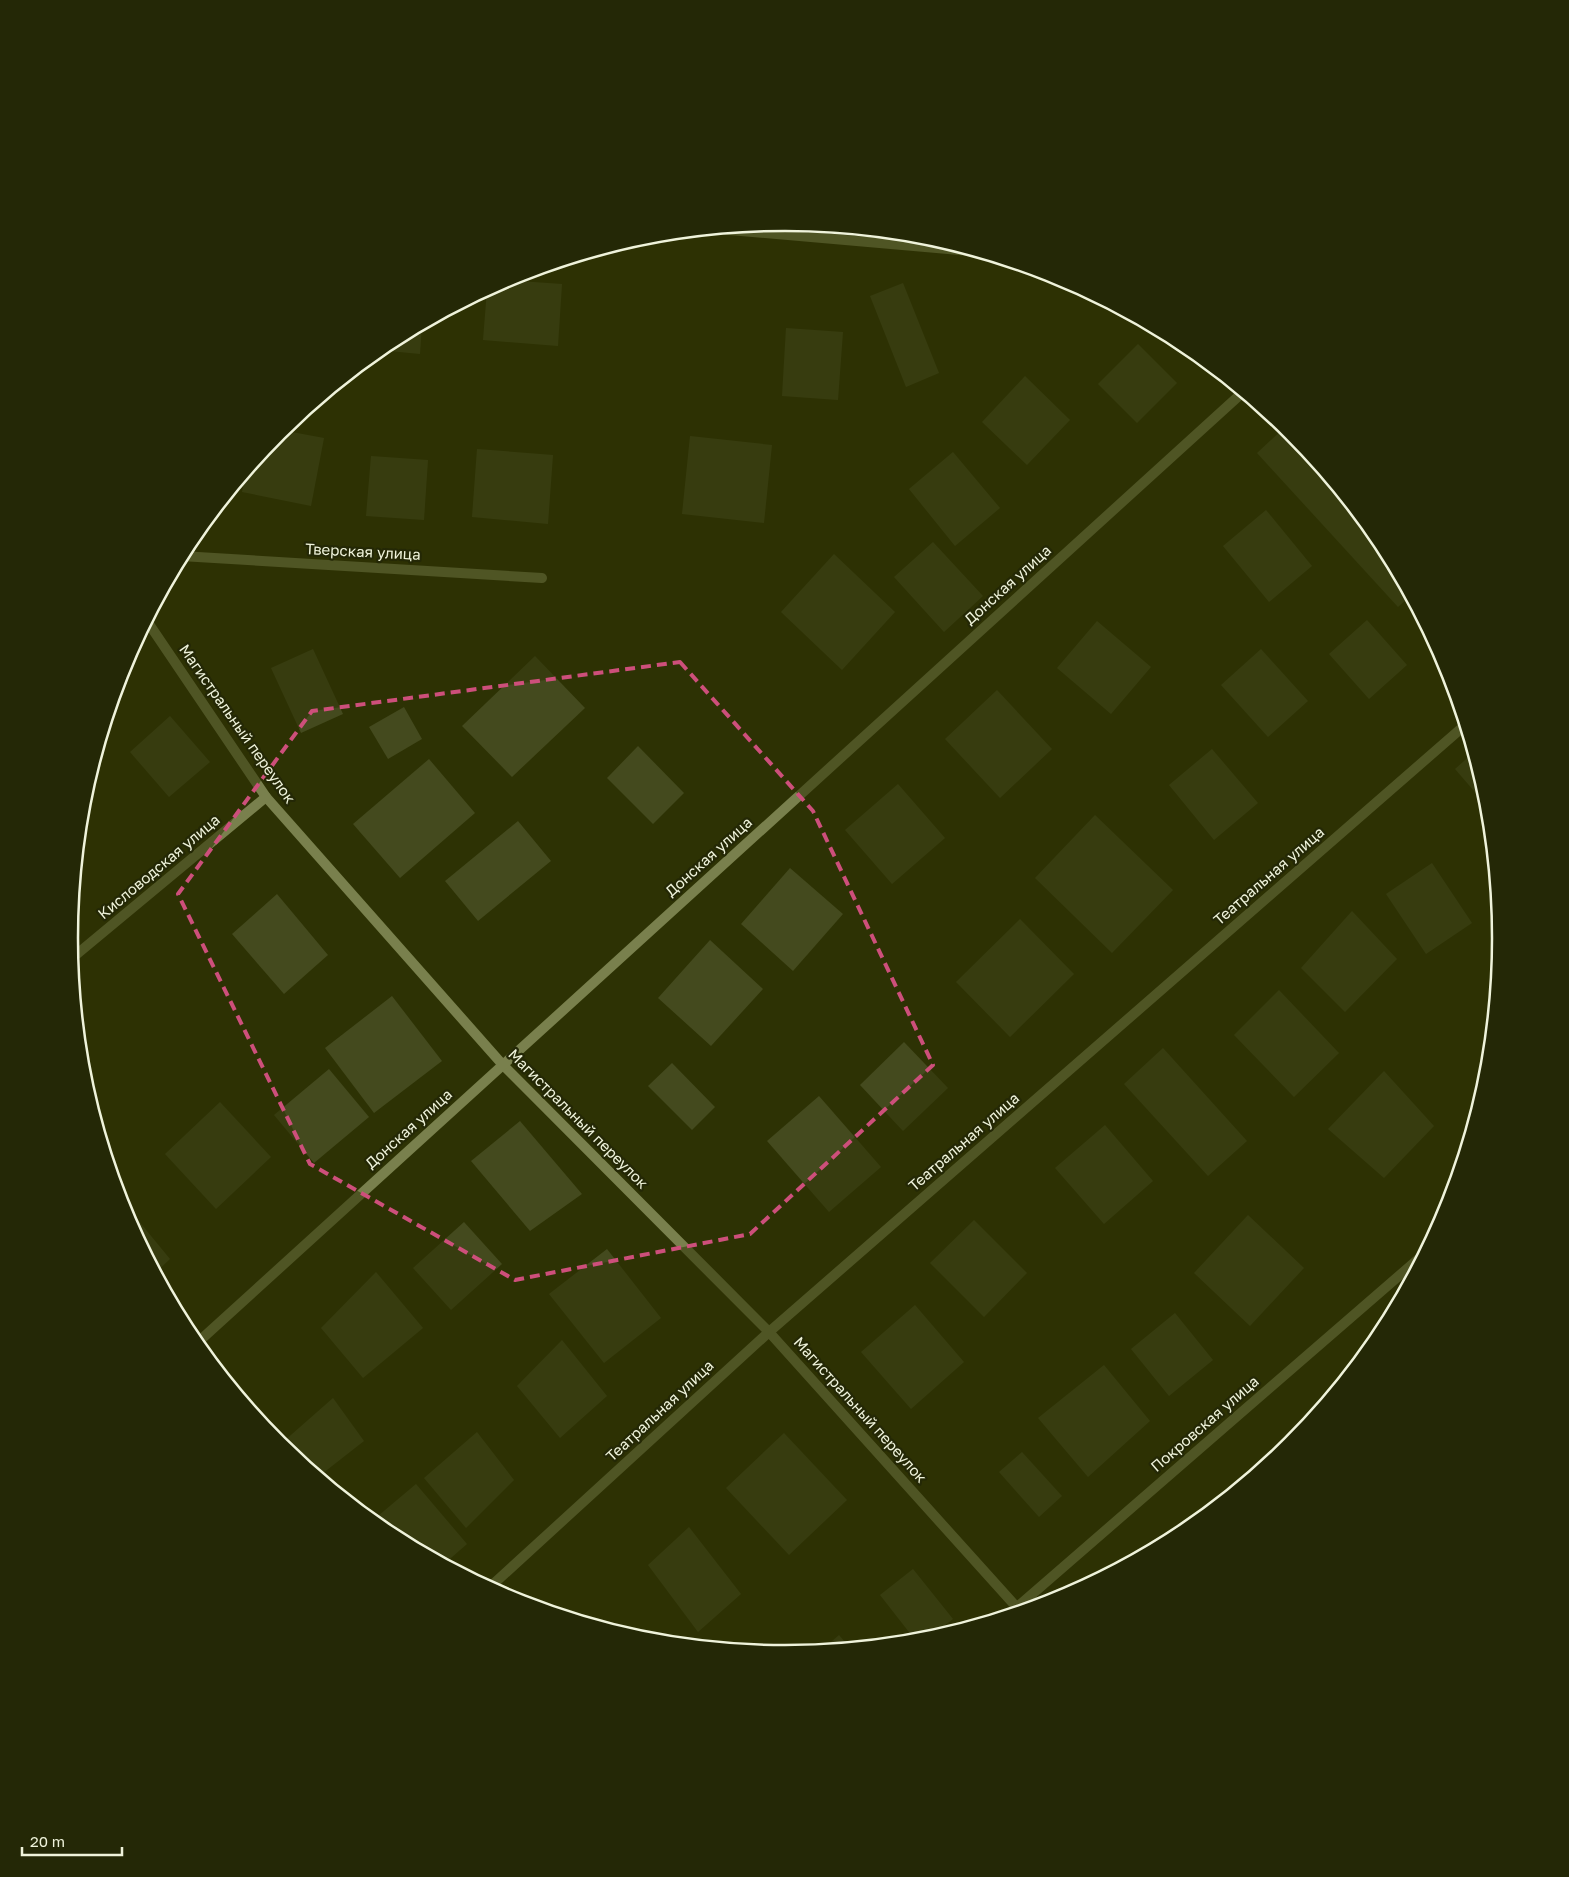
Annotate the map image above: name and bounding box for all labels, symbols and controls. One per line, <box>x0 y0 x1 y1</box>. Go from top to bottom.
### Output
street label: Тверская улица <box>305 539 421 563</box>
street label: Донская улица <box>960 541 1054 628</box>
street label: Магистральный переулок <box>176 640 300 807</box>
street label: Кисловодская улица <box>94 810 223 922</box>
street label: Донская улица <box>661 813 755 900</box>
street label: Театральная улица <box>1209 822 1327 928</box>
street label: Магистральный переулок <box>505 1045 653 1192</box>
street label: Донская улица <box>361 1085 455 1172</box>
street label: Театральная улица <box>904 1088 1022 1194</box>
street label: Магистральный переулок <box>790 1333 931 1486</box>
street label: Театральная улица <box>602 1356 717 1465</box>
street label: Покровская улица <box>1147 1372 1262 1475</box>
scale bar <box>22 1824 122 1856</box>
text: 20 m <box>30 1832 65 1850</box>

